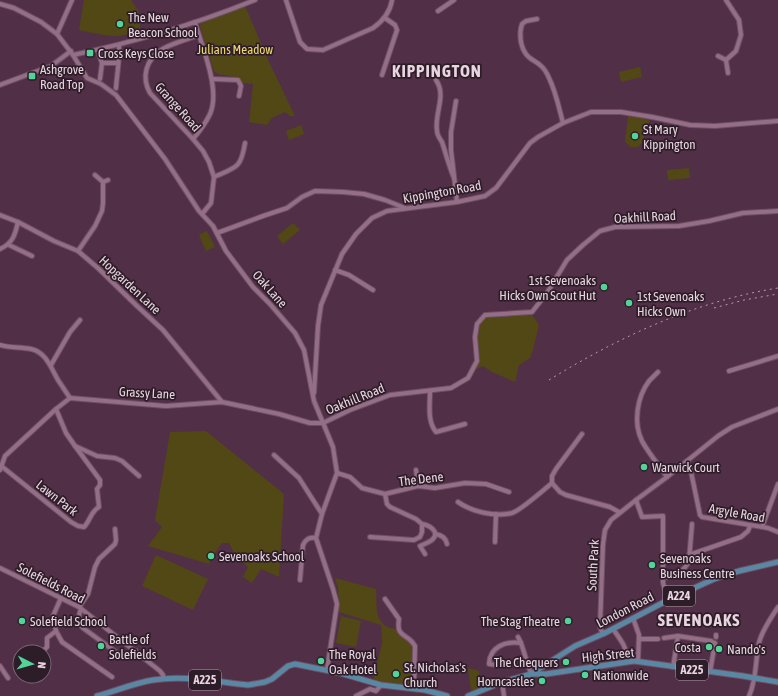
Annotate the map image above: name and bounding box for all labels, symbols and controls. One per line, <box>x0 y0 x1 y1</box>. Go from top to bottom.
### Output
place label: The New Beacon School <box>128 10 198 40</box>
marker: The New Beacon School <box>115 19 125 29</box>
park label: Julians Meadow <box>197 42 273 57</box>
place label: Cross Keys Close <box>98 46 174 61</box>
marker: Cross Keys Close <box>85 48 95 58</box>
district label: KIPPINGTON <box>392 61 482 81</box>
place label: Ashgrove Road Top <box>40 62 84 92</box>
marker: Ashgrove Road Top <box>27 71 37 81</box>
street label: Grange Road <box>152 79 204 135</box>
place label: St Mary Kippington <box>643 122 696 152</box>
marker: St Mary Kippington <box>630 131 640 141</box>
street label: Kippington Road <box>402 178 482 206</box>
street label: Oakhill Road <box>614 208 676 226</box>
street label: Hopgarden Lane <box>96 253 164 317</box>
street label: Oak Lane <box>250 267 291 311</box>
place label: 1st Sevenoaks Hicks Own Scout Hut <box>499 273 596 303</box>
marker: 1st Sevenoaks Hicks Own Scout Hut <box>599 282 609 292</box>
place label: 1st Sevenoaks Hicks Own <box>637 289 705 319</box>
marker: 1st Sevenoaks Hicks Own <box>624 298 634 308</box>
street label: Oakhill Road <box>323 380 387 418</box>
street label: Grassy Lane <box>119 384 176 402</box>
place label: Warwick Court <box>652 460 720 475</box>
marker: Warwick Court <box>639 462 649 472</box>
street label: The Dene <box>398 469 444 489</box>
street label: Lawn Park <box>33 477 81 519</box>
street label: Argyle Road <box>708 501 766 525</box>
street label: South Park <box>584 539 602 591</box>
place label: Sevenoaks School <box>219 549 305 564</box>
marker: Sevenoaks School <box>206 551 216 561</box>
place label: Sevenoaks Business Centre <box>660 551 735 581</box>
street label: Solefields Road <box>15 560 87 606</box>
marker: Sevenoaks Business Centre <box>647 560 657 570</box>
road number: A224 <box>663 586 695 606</box>
street label: London Road <box>594 589 656 631</box>
district label: SEVENOAKS <box>658 610 740 630</box>
place label: Solefield School <box>30 614 107 629</box>
place label: The Stag Theatre <box>481 614 560 629</box>
marker: Solefield School <box>17 616 27 626</box>
marker: The Stag Theatre <box>563 616 573 626</box>
place label: Battle of Solefields <box>109 632 157 662</box>
place label: Costa <box>675 640 701 655</box>
marker: Battle of Solefields <box>96 641 106 651</box>
marker: Costa <box>704 642 714 652</box>
place label: Nando's <box>727 642 766 657</box>
north arrow <box>12 644 52 684</box>
marker: Nando's <box>714 644 724 654</box>
street label: High Street <box>581 645 635 665</box>
place label: The Royal Oak Hotel <box>329 647 377 677</box>
place label: The Chequers <box>494 655 558 670</box>
marker: The Royal Oak Hotel <box>316 656 326 666</box>
marker: The Chequers <box>561 657 571 667</box>
place label: St. Nicholas's Church <box>404 660 466 690</box>
road number: A225 <box>676 660 708 680</box>
text: N <box>36 661 48 669</box>
place label: Nationwide <box>593 668 649 683</box>
marker: St. Nicholas's Church <box>391 669 401 679</box>
road number: A225 <box>189 670 221 690</box>
marker: Nationwide <box>580 670 590 680</box>
place label: Horncastles <box>477 674 534 689</box>
marker: Horncastles <box>537 676 547 686</box>

